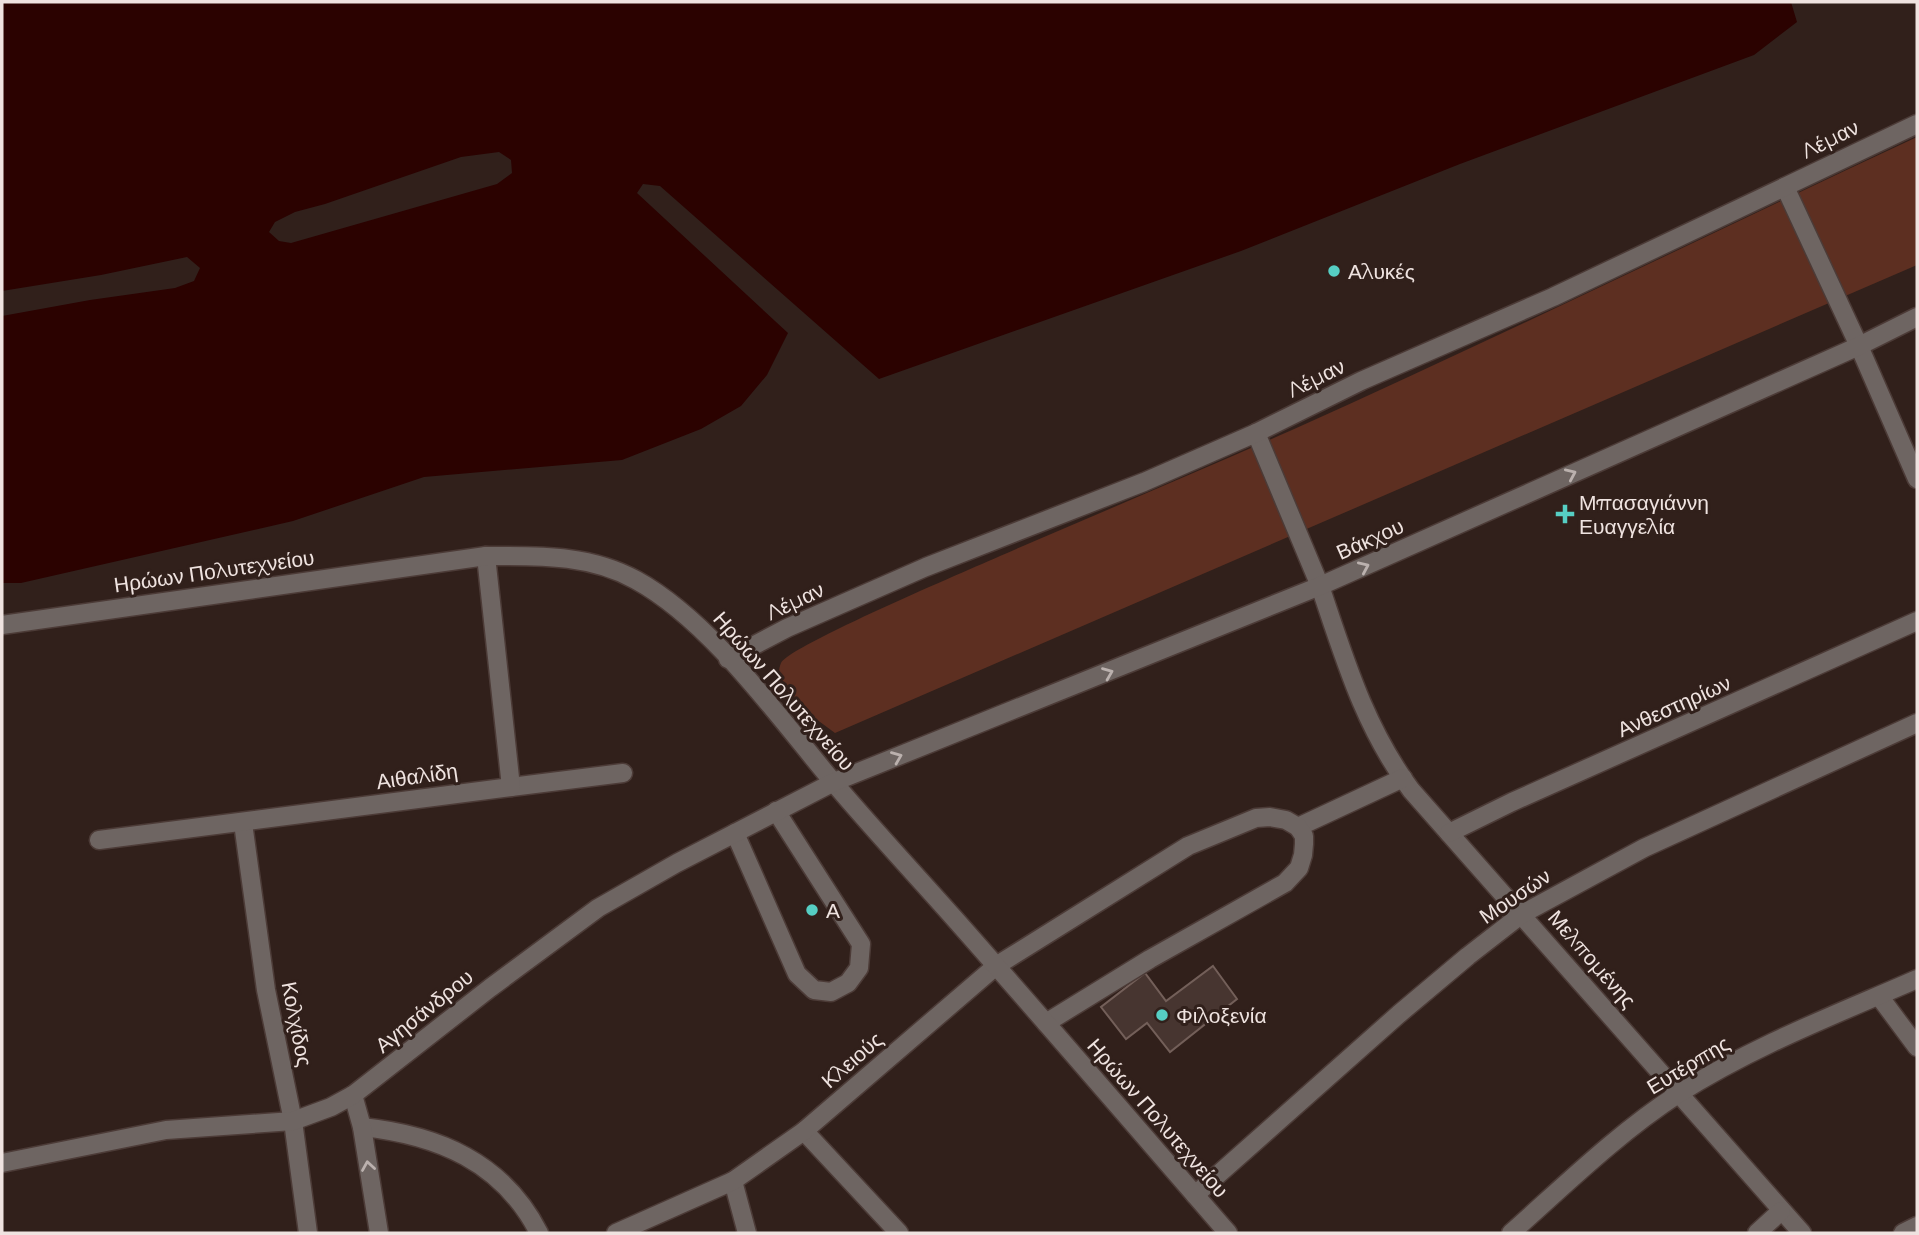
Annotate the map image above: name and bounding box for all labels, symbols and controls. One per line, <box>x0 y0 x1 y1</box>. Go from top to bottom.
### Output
street label: Λέμαν <box>1797 114 1863 164</box>
place label: Αλυκές <box>1348 259 1415 284</box>
marker: Αλυκές <box>1326 263 1342 279</box>
street label: Λέμαν <box>1283 353 1349 403</box>
one-way arrow <box>1564 468 1577 482</box>
place label: Μπασαγιάννη Ευαγγελία <box>1579 490 1709 539</box>
marker: Μπασαγιάννη Ευαγγελία <box>1557 506 1573 522</box>
street label: Βάκχου <box>1332 513 1408 565</box>
street label: Ηρώων Πολυτεχνείου <box>112 545 316 597</box>
one-way arrow <box>1356 561 1369 575</box>
street label: Λέμαν <box>762 577 828 625</box>
street label: Ηρώων Πολυτεχνείου <box>708 607 860 775</box>
one-way arrow <box>1101 667 1114 681</box>
street label: Ανθεστηρίων <box>1613 670 1735 742</box>
one-way arrow <box>890 752 902 766</box>
street label: Αιθαλίδη <box>375 758 459 794</box>
street label: Μουσών <box>1475 863 1555 929</box>
place label: Α <box>826 898 840 923</box>
marker: Α <box>804 902 820 918</box>
street label: Μελπομένης <box>1543 905 1641 1013</box>
street label: Αγησάνδρου <box>370 964 478 1058</box>
street label: Κολχίδος <box>277 979 317 1069</box>
place label: Φιλοξενία <box>1176 1003 1267 1028</box>
marker: Φιλοξενία <box>1154 1007 1170 1023</box>
street label: Κλειούς <box>816 1027 888 1093</box>
street label: Ευτέρπης <box>1642 1031 1734 1099</box>
street label: Ηρώων Πολυτεχνείου <box>1082 1034 1234 1202</box>
one-way arrow <box>361 1160 376 1172</box>

